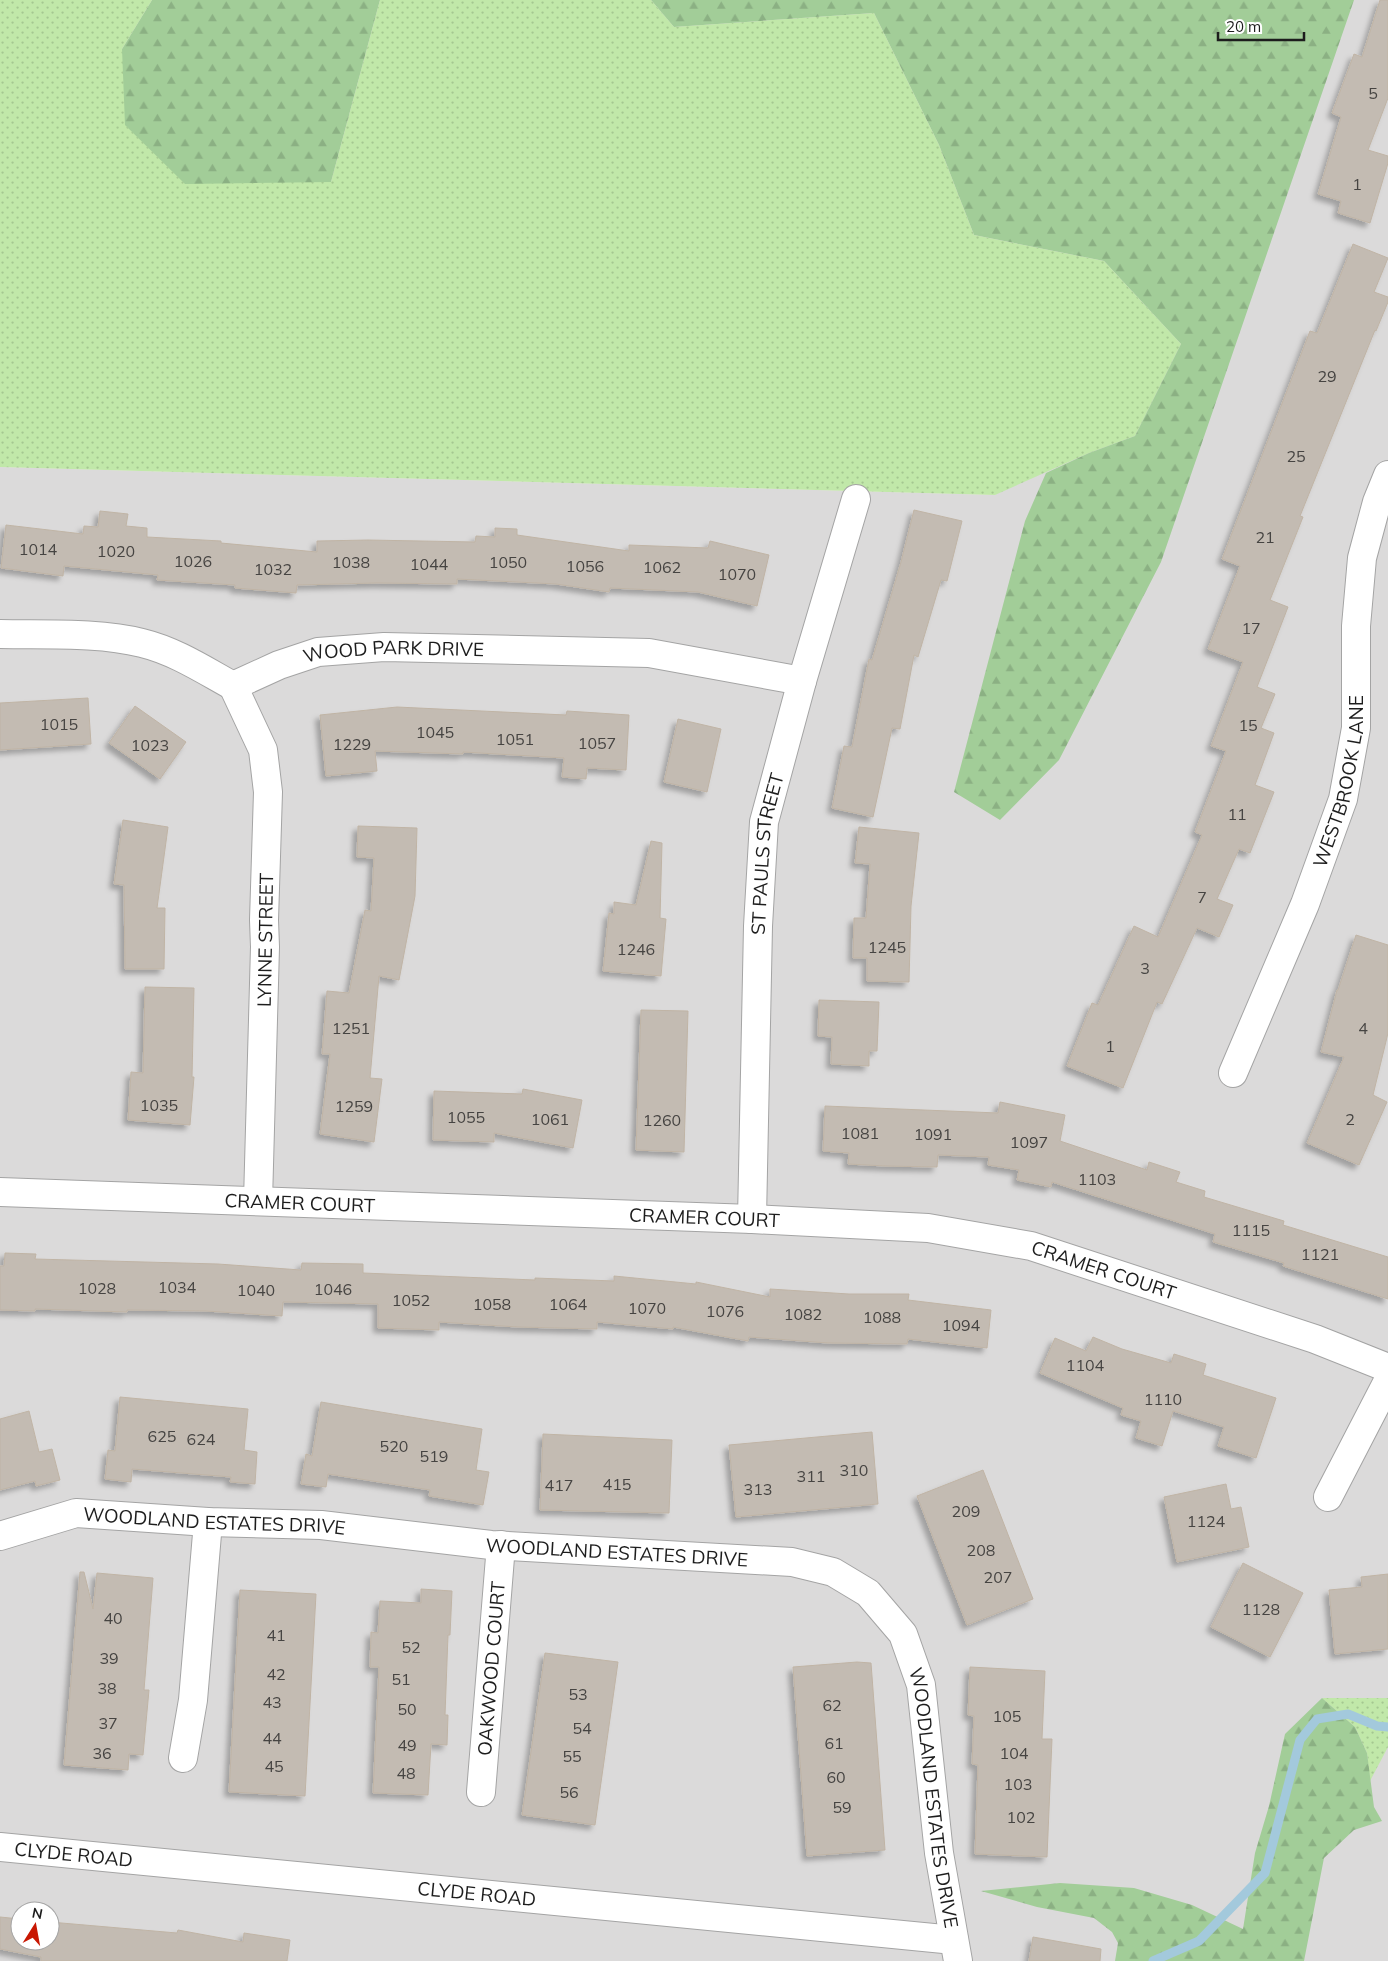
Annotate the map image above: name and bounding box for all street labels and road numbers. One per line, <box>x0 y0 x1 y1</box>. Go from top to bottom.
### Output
street label: WOOD PARK DRIVE <box>300 635 484 668</box>
street label: WESTBROOK LANE <box>1307 695 1368 871</box>
street label: ST PAULS STREET <box>746 770 789 935</box>
street label: LYNNE STREET <box>252 872 278 1007</box>
street label: CRAMER COURT <box>224 1188 376 1217</box>
street label: CRAMER COURT <box>629 1203 781 1232</box>
street label: CRAMER COURT <box>1028 1235 1180 1305</box>
street label: WOODLAND ESTATES DRIVE <box>82 1502 347 1540</box>
street label: WOODLAND ESTATES DRIVE <box>485 1533 749 1572</box>
street label: OAKWOOD COURT <box>472 1580 510 1757</box>
street label: WOODLAND ESTATES DRIVE <box>904 1664 964 1930</box>
street label: CLYDE ROAD <box>13 1836 134 1872</box>
street label: CLYDE ROAD <box>416 1876 537 1911</box>

